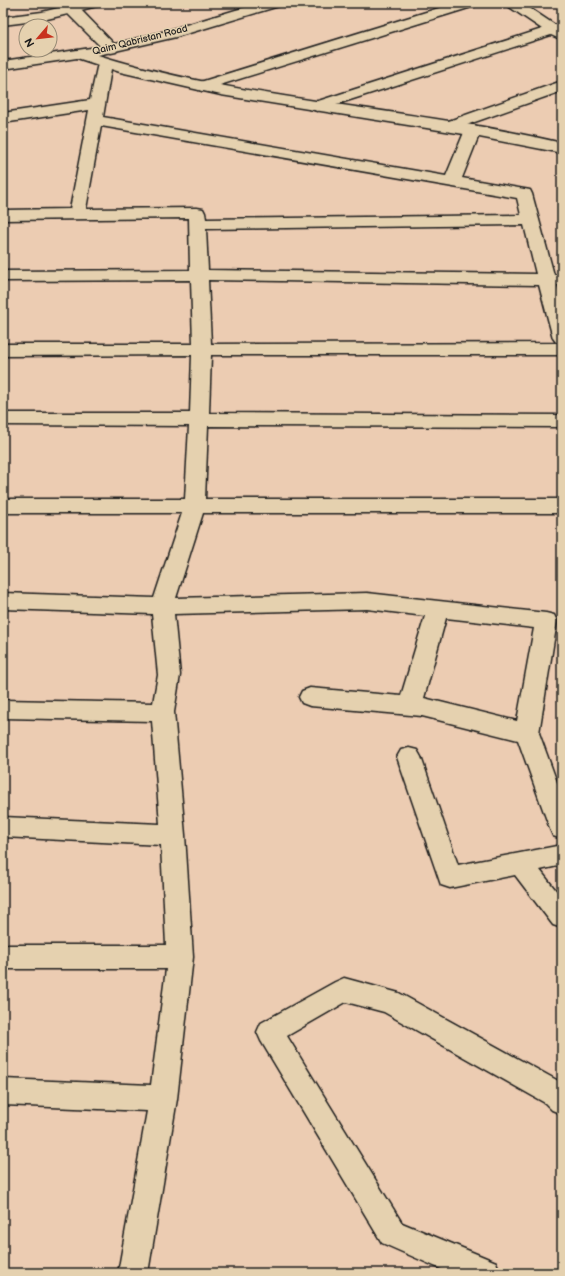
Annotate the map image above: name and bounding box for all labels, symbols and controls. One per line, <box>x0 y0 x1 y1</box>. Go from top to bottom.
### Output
north arrow <box>18 18 58 58</box>
street label: Qaim Qabristan Road <box>91 22 189 58</box>
text: N <box>22 36 37 49</box>

